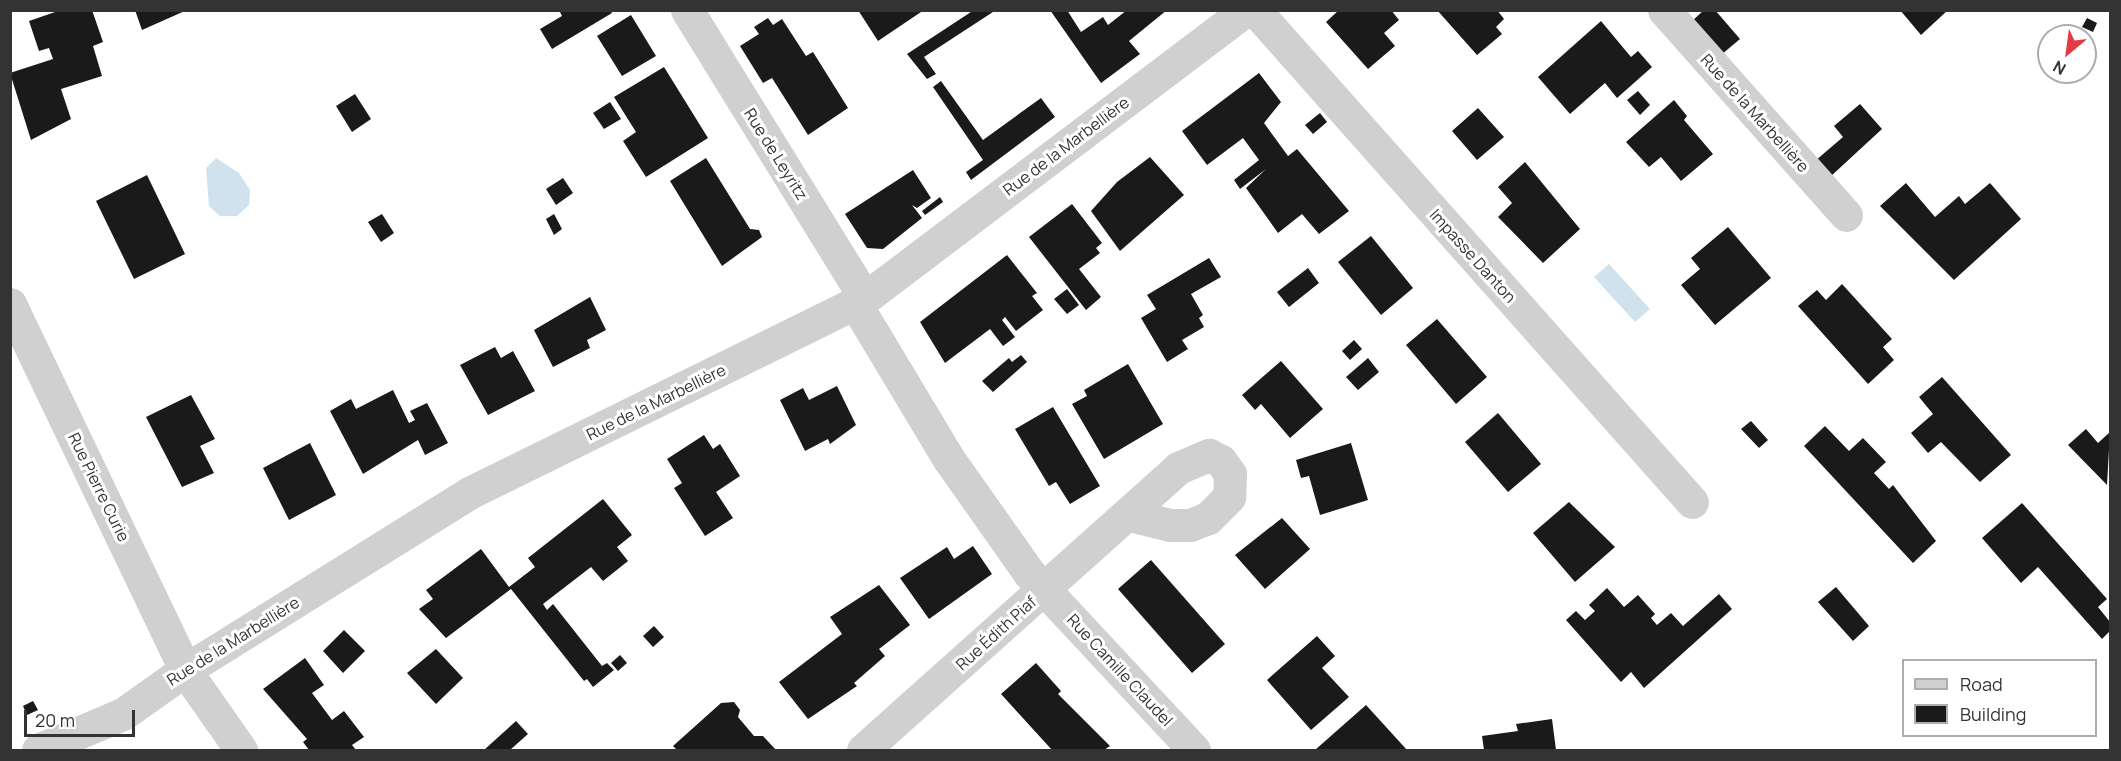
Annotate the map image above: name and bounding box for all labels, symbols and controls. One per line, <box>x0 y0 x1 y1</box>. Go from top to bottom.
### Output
north arrow <box>2037 24 2097 84</box>
street label: Rue de la Marbellière <box>1697 50 1813 176</box>
text: N <box>2049 56 2070 80</box>
street label: Rue de la Marbellière <box>999 92 1133 200</box>
street label: Rue de Leyritz <box>740 105 812 203</box>
street label: Impasse Danton <box>1426 205 1520 307</box>
street label: Rue de la Marbellière <box>583 360 729 444</box>
street label: Rue Pierre Curie <box>64 429 134 545</box>
street label: Rue de la Marbellière <box>163 592 303 690</box>
street label: Rue Édith Piaf <box>952 592 1040 674</box>
street label: Rue Camille Claudel <box>1063 610 1177 730</box>
legend <box>1902 659 2097 737</box>
text: Road <box>1960 672 2003 696</box>
scale bar <box>27 698 138 736</box>
text: Building <box>1960 702 2026 726</box>
text: 20 m <box>35 708 75 732</box>

